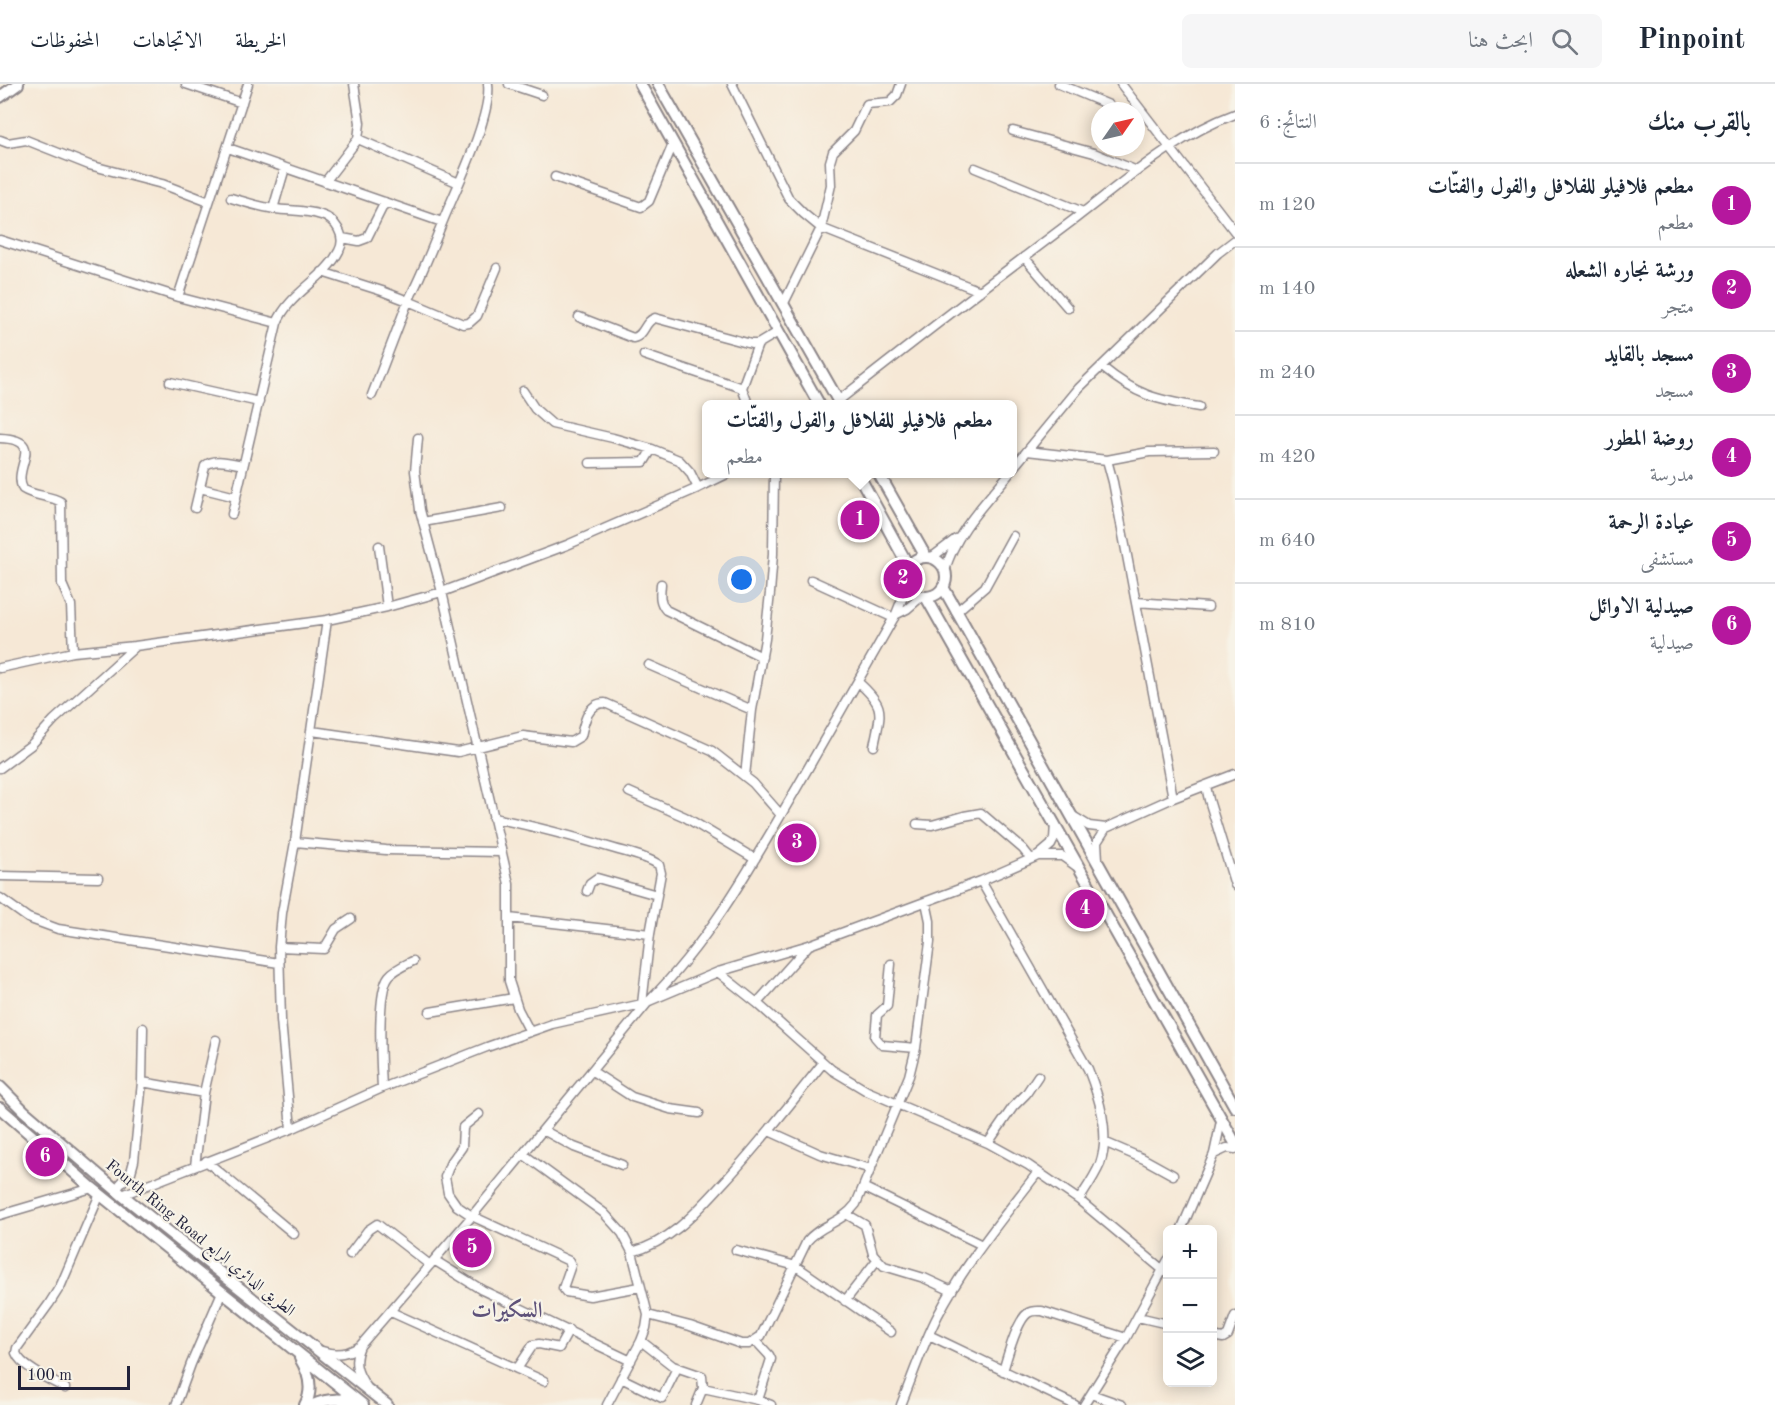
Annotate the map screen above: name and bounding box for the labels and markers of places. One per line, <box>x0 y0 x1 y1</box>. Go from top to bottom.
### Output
pin: 1 <box>840 498 880 542</box>
pin: 2 <box>884 556 922 602</box>
pin: 3 <box>778 820 816 866</box>
pin: 4 <box>1066 886 1104 932</box>
pin: 6 <box>26 1134 64 1180</box>
pin: 5 <box>452 1226 492 1270</box>

